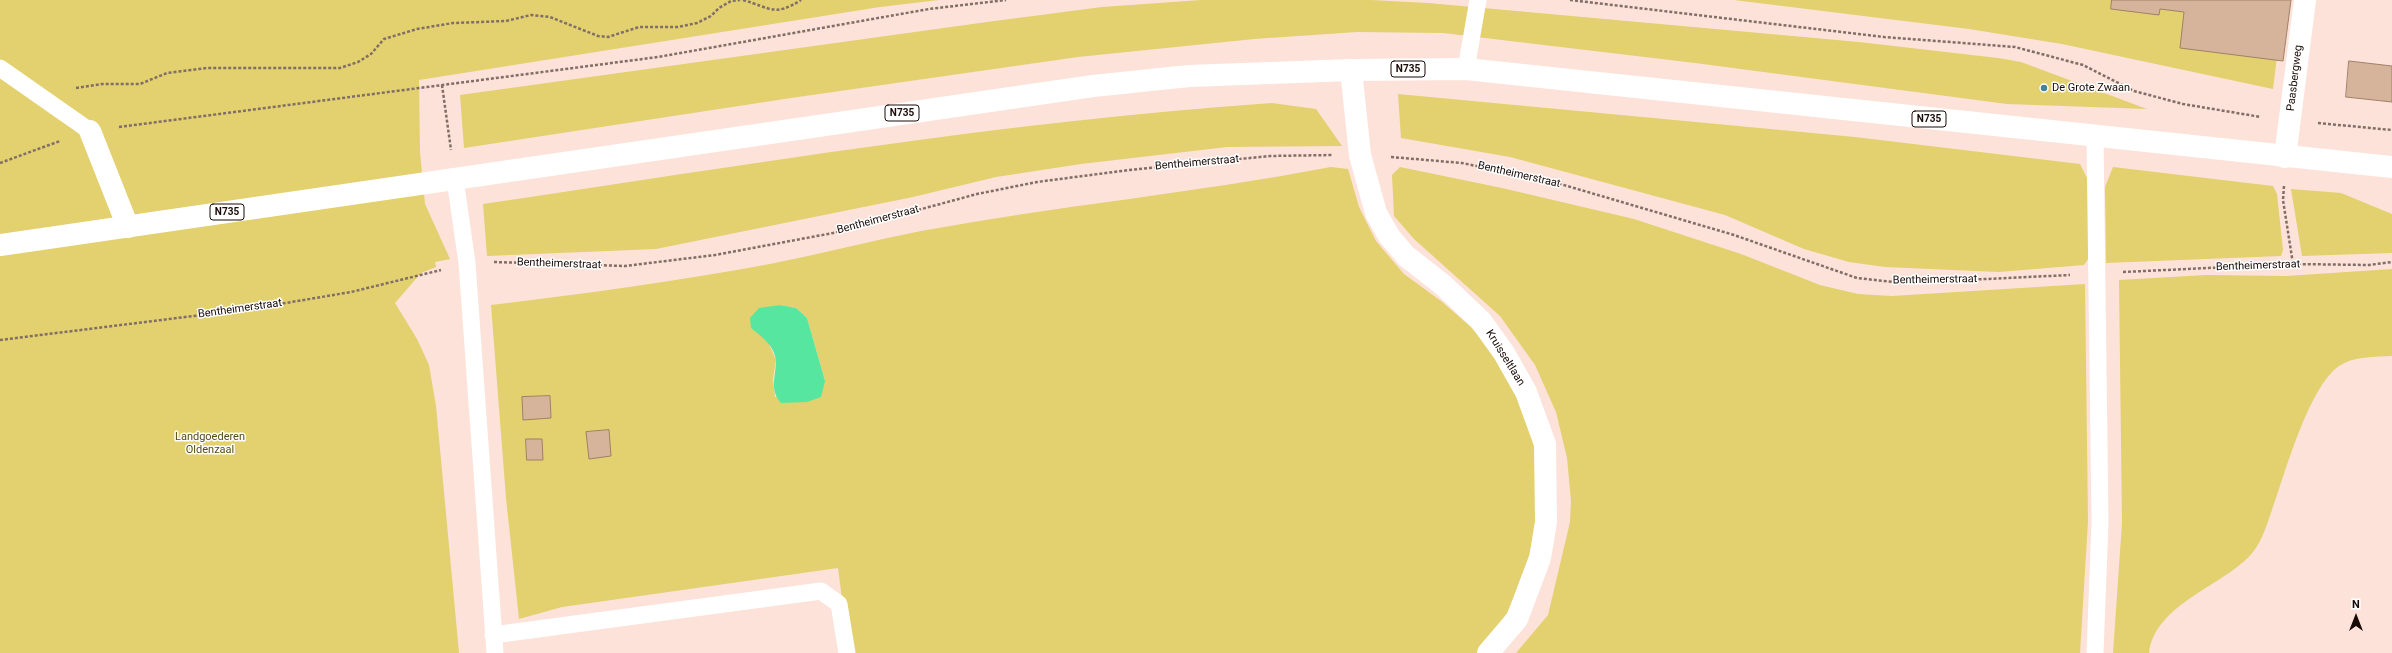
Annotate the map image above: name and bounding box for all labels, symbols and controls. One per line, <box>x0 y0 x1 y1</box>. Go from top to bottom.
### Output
street label: Paasbergweg <box>2284 44 2306 112</box>
road number: N735 <box>1391 61 1425 77</box>
place label: De Grote Zwaan <box>2052 81 2130 95</box>
marker: De Grote Zwaan <box>2039 83 2049 93</box>
road number: N735 <box>885 105 919 121</box>
road number: N735 <box>1912 111 1946 127</box>
street label: Bentheimerstraat <box>1154 153 1240 173</box>
street label: Bentheimerstraat <box>1476 159 1562 191</box>
street label: Bentheimerstraat <box>835 203 921 237</box>
road number: N735 <box>210 204 244 220</box>
street label: Bentheimerstraat <box>517 256 601 272</box>
street label: Bentheimerstraat <box>2216 258 2300 274</box>
street label: Bentheimerstraat <box>1893 273 1977 287</box>
street label: Bentheimerstraat <box>197 297 283 321</box>
street label: Kruisseltlaan <box>1483 328 1527 388</box>
park label: Landgoederen Oldenzaal <box>175 430 245 456</box>
north arrow <box>2336 597 2376 637</box>
text: N <box>2352 598 2360 611</box>

